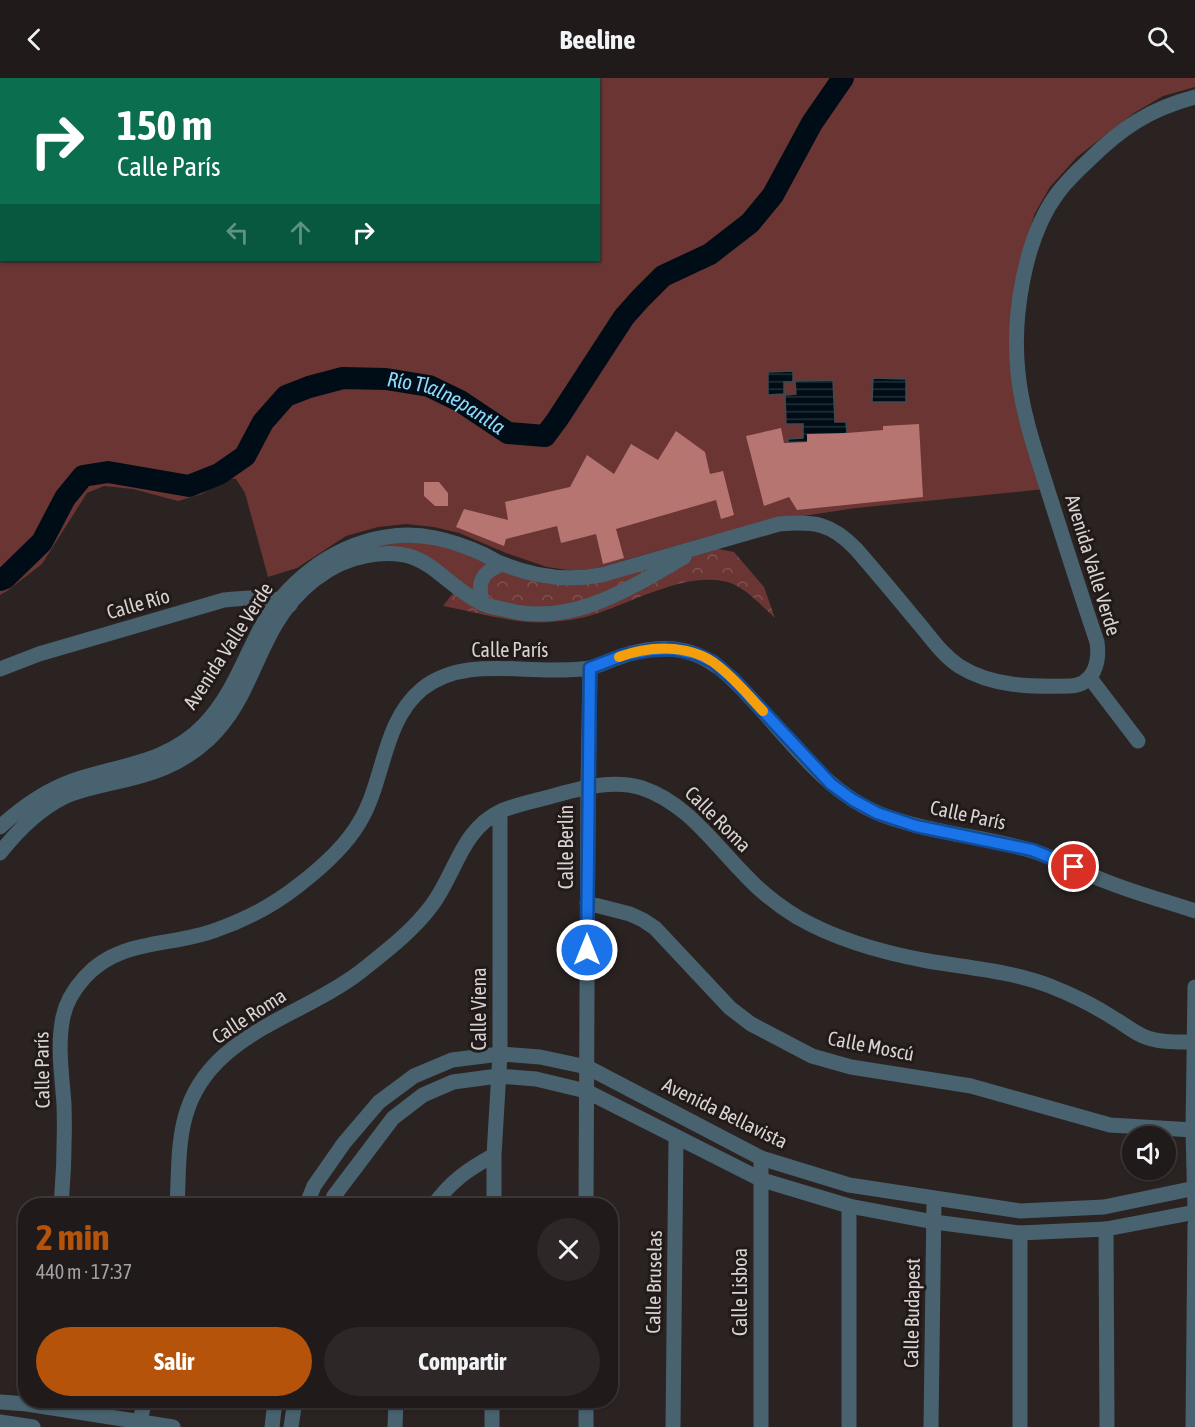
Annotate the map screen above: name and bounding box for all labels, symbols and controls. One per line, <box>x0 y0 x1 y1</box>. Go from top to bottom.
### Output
icon: back <box>18 23 51 56</box>
icon: search <box>1144 23 1177 56</box>
text: Beeline <box>560 24 635 55</box>
text: 150 m <box>117 101 212 149</box>
icon: right <box>18 102 96 180</box>
text: Calle París <box>117 151 221 182</box>
icon: left <box>221 216 254 249</box>
icon: ahead <box>284 216 317 249</box>
icon: right <box>347 216 380 249</box>
water label: Río Tlalnepantla <box>385 366 510 439</box>
street label: Avenida Valle Verde <box>1061 492 1126 638</box>
street label: Avenida Valle Verde <box>178 578 277 713</box>
street label: Calle Río <box>104 584 172 623</box>
street label: Calle París <box>472 638 548 661</box>
street label: Calle Roma <box>681 781 756 856</box>
street label: Calle París <box>928 795 1008 834</box>
street label: Calle Berlín <box>554 805 577 889</box>
pin <box>1048 841 1099 892</box>
icon: arrive <box>1057 850 1090 883</box>
position arrow <box>555 918 619 982</box>
street label: Calle Viena <box>467 968 490 1051</box>
street label: Calle Roma <box>207 983 290 1048</box>
street label: Calle Moscú <box>826 1026 916 1065</box>
street label: Calle París <box>29 1031 54 1109</box>
street label: Avenida Bellavista <box>659 1072 791 1153</box>
map controls <box>1122 1126 1176 1180</box>
button: sound <box>1122 1126 1176 1180</box>
text: 2 min <box>36 1216 110 1258</box>
button: close <box>537 1218 600 1281</box>
street label: Calle Bruselas <box>641 1230 666 1334</box>
street label: Calle Lisboa <box>728 1248 751 1336</box>
street label: Calle Budapest <box>899 1258 924 1368</box>
text: 440 m · 17:37 <box>36 1260 132 1283</box>
button: Salir <box>36 1327 312 1396</box>
button: Compartir <box>324 1327 600 1396</box>

